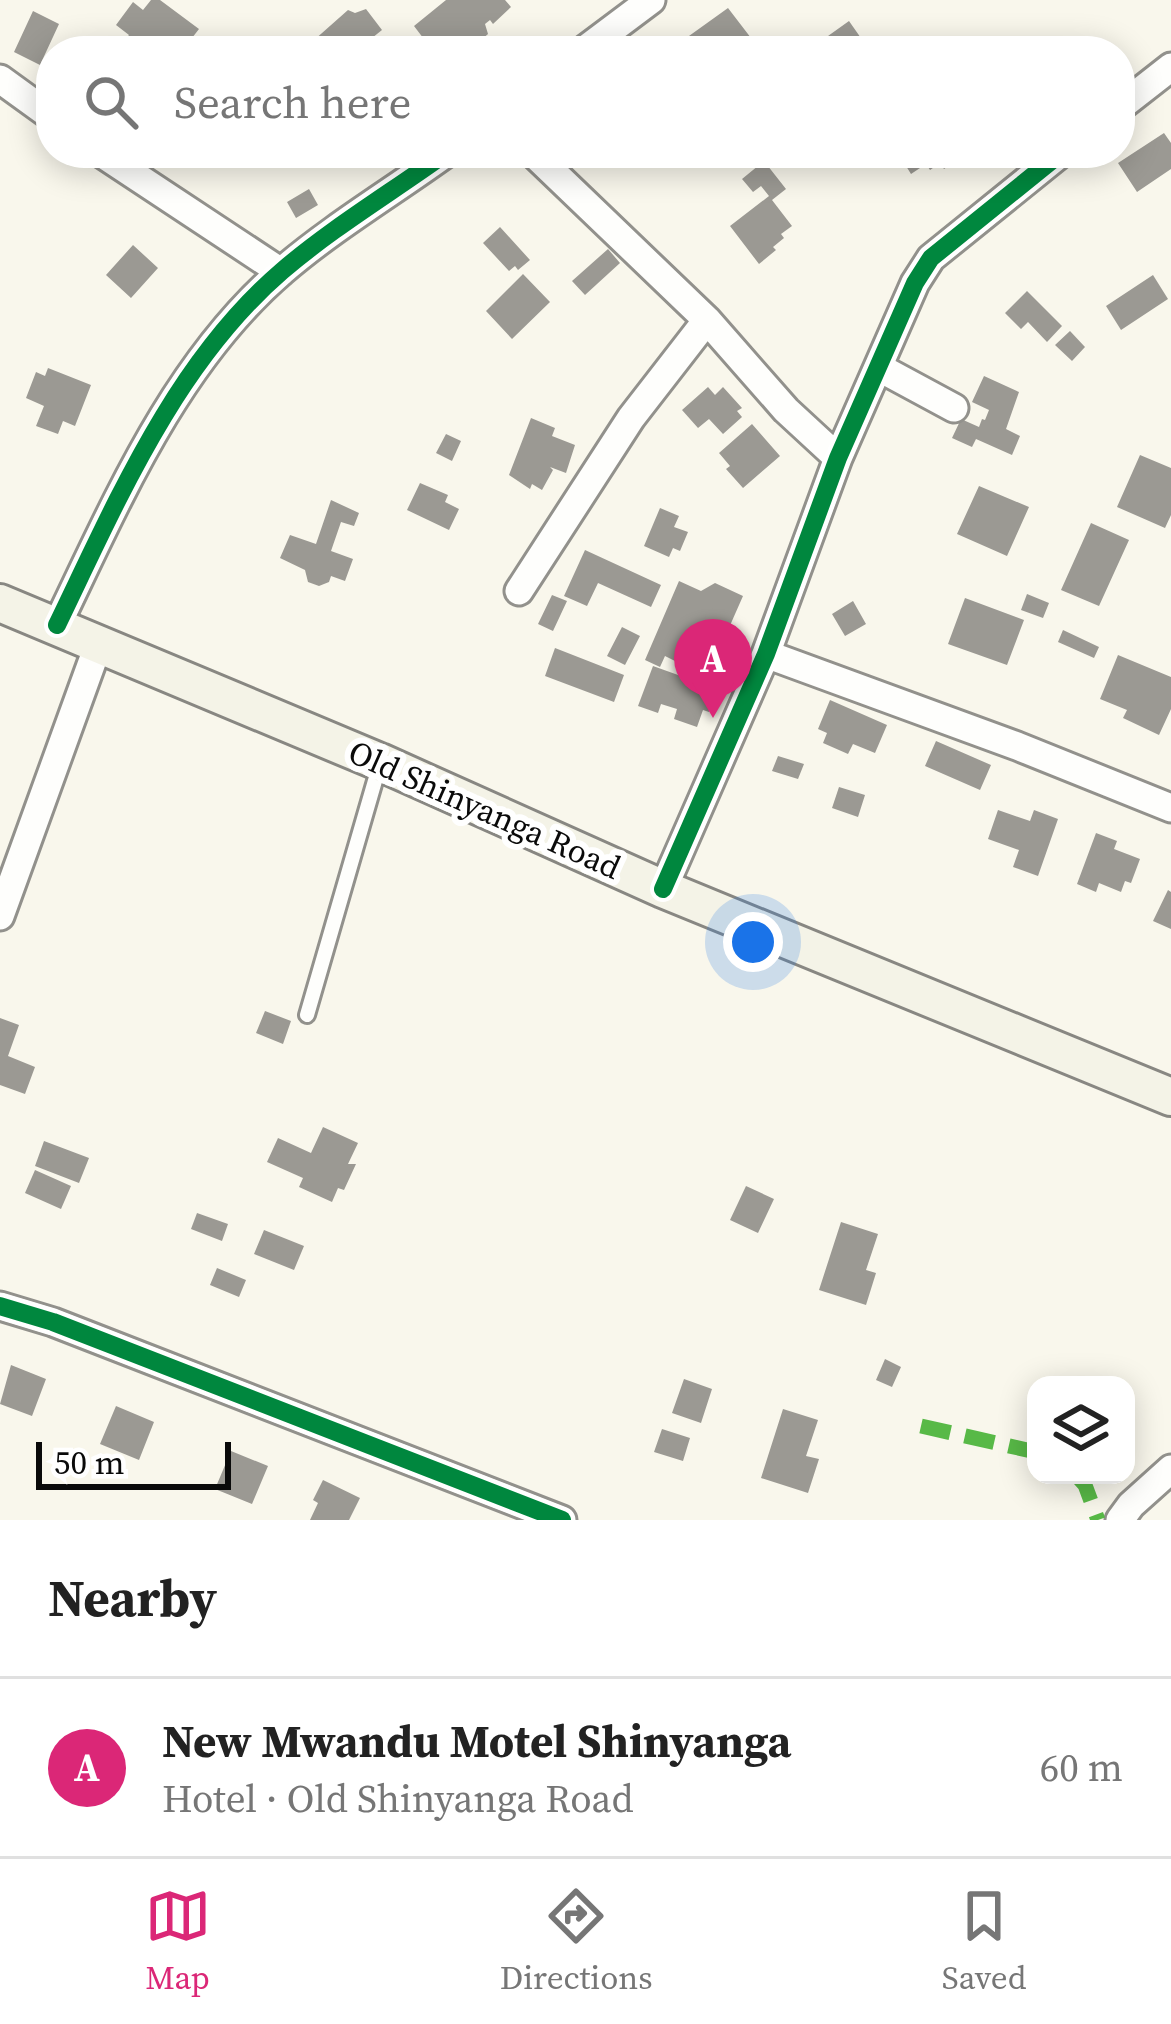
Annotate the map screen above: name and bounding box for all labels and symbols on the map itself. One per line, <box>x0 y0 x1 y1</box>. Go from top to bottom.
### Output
pin: A <box>674 619 752 718</box>
street label: Old Shinyanga Road <box>342 729 628 890</box>
your location <box>723 912 783 972</box>
scale bar <box>36 1436 231 1489</box>

